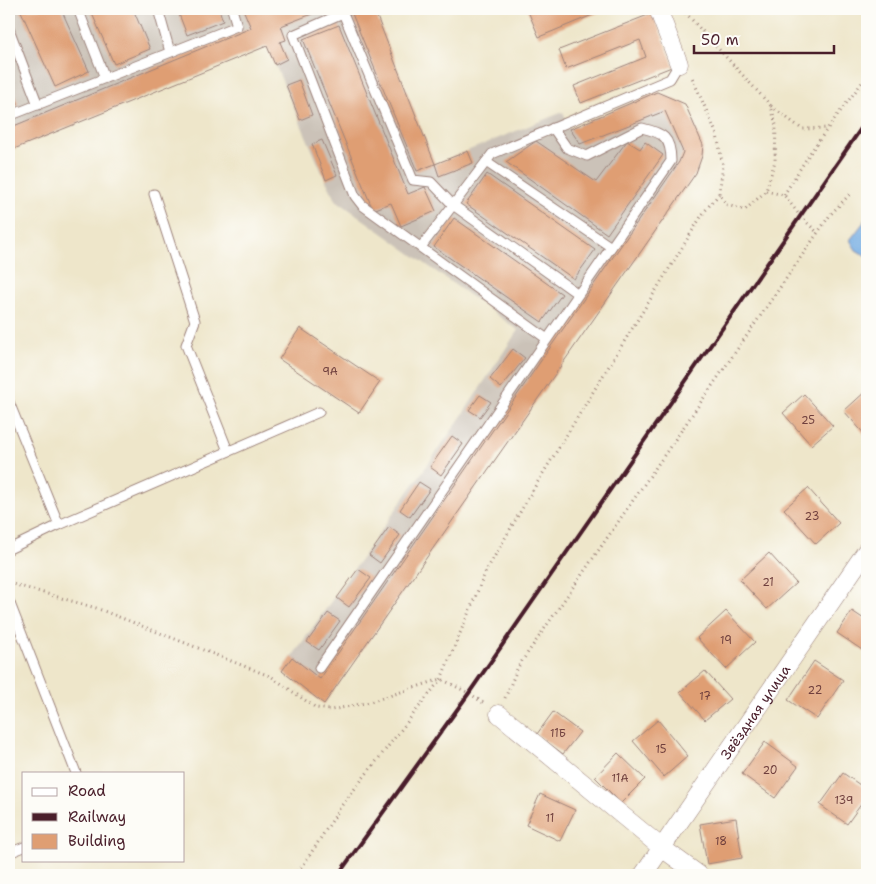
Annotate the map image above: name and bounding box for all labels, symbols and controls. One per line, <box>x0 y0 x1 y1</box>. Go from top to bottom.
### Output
scale bar <box>694 22 834 54</box>
text: 50 m <box>701 30 739 50</box>
house number: 9А <box>322 364 338 379</box>
house number: 25 <box>801 413 815 428</box>
house number: 23 <box>805 509 819 524</box>
house number: 21 <box>762 575 774 590</box>
house number: 19 <box>720 633 732 648</box>
street label: Звёздная улица <box>716 661 794 763</box>
house number: 22 <box>808 683 822 698</box>
house number: 17 <box>699 689 711 704</box>
house number: 11Б <box>550 726 566 741</box>
house number: 15 <box>655 742 667 757</box>
house number: 20 <box>762 763 778 778</box>
house number: 11А <box>612 771 628 786</box>
legend <box>22 772 185 862</box>
text: Road <box>68 781 106 801</box>
house number: 139 <box>835 793 853 808</box>
text: Railway <box>68 807 126 827</box>
house number: 11 <box>546 811 554 826</box>
text: Building <box>68 831 125 851</box>
house number: 18 <box>715 834 727 849</box>

